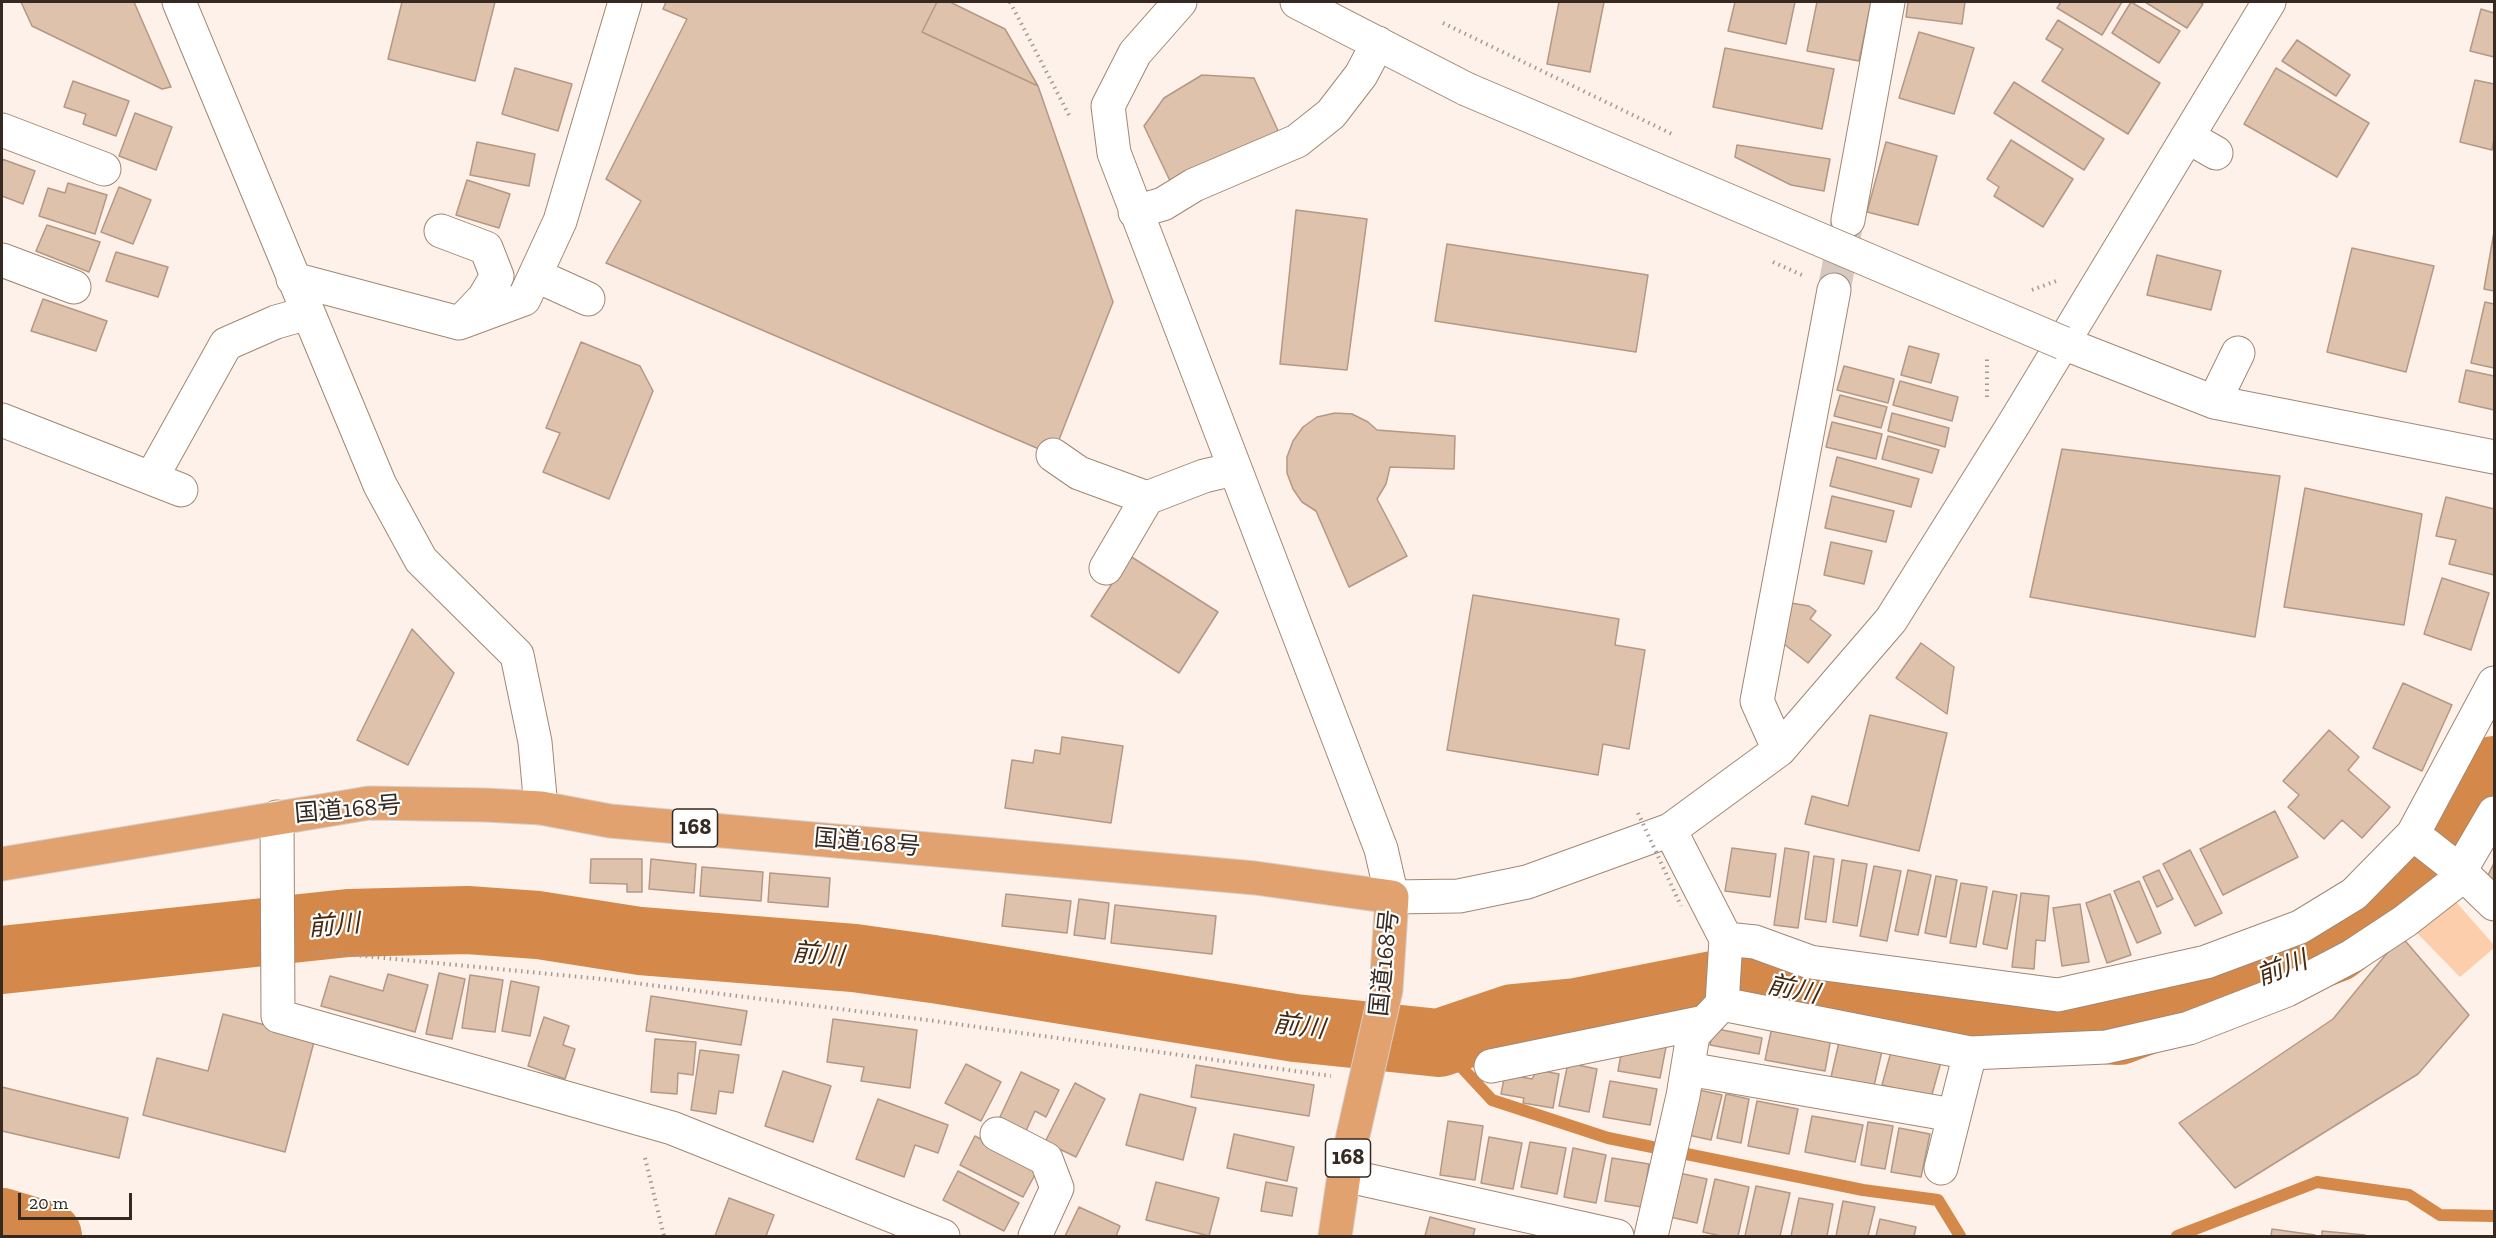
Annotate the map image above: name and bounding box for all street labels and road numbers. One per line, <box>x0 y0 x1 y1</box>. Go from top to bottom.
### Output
street label: 国道168号 <box>294 791 402 829</box>
road number: 168 <box>672 809 718 847</box>
street label: 国道168号 <box>813 824 921 862</box>
street label: 国道168号 <box>1365 908 1405 1018</box>
road number: 168 <box>1326 1139 1370 1177</box>

